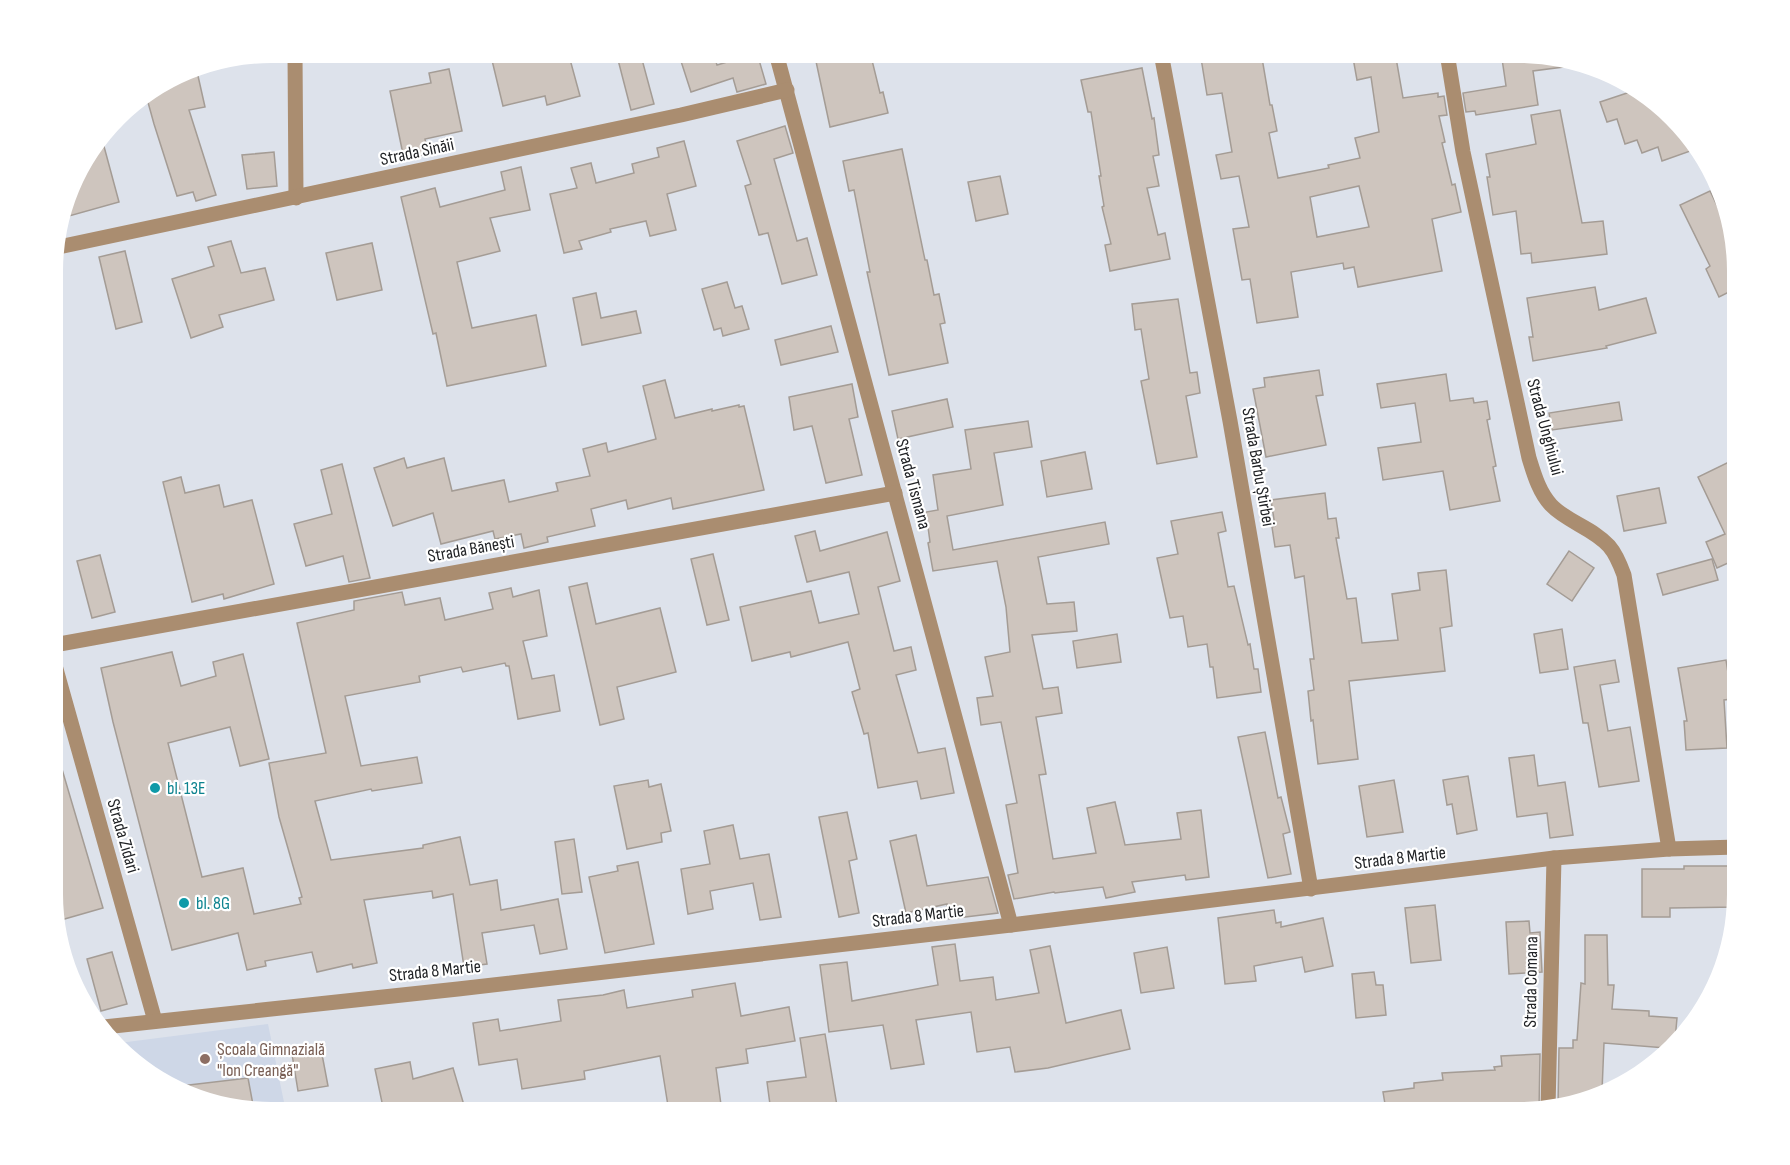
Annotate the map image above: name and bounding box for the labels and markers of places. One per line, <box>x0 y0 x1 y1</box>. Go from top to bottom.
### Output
place label: bl. 13E <box>167 778 205 799</box>
marker: bl. 13E <box>148 781 162 795</box>
place label: bl. 8G <box>196 893 230 914</box>
marker: bl. 8G <box>177 896 191 910</box>
place label: Școala Gimnazială "Ion Creangă" <box>217 1039 325 1081</box>
marker: Școala Gimnazială "Ion Creangă" <box>198 1052 212 1066</box>

